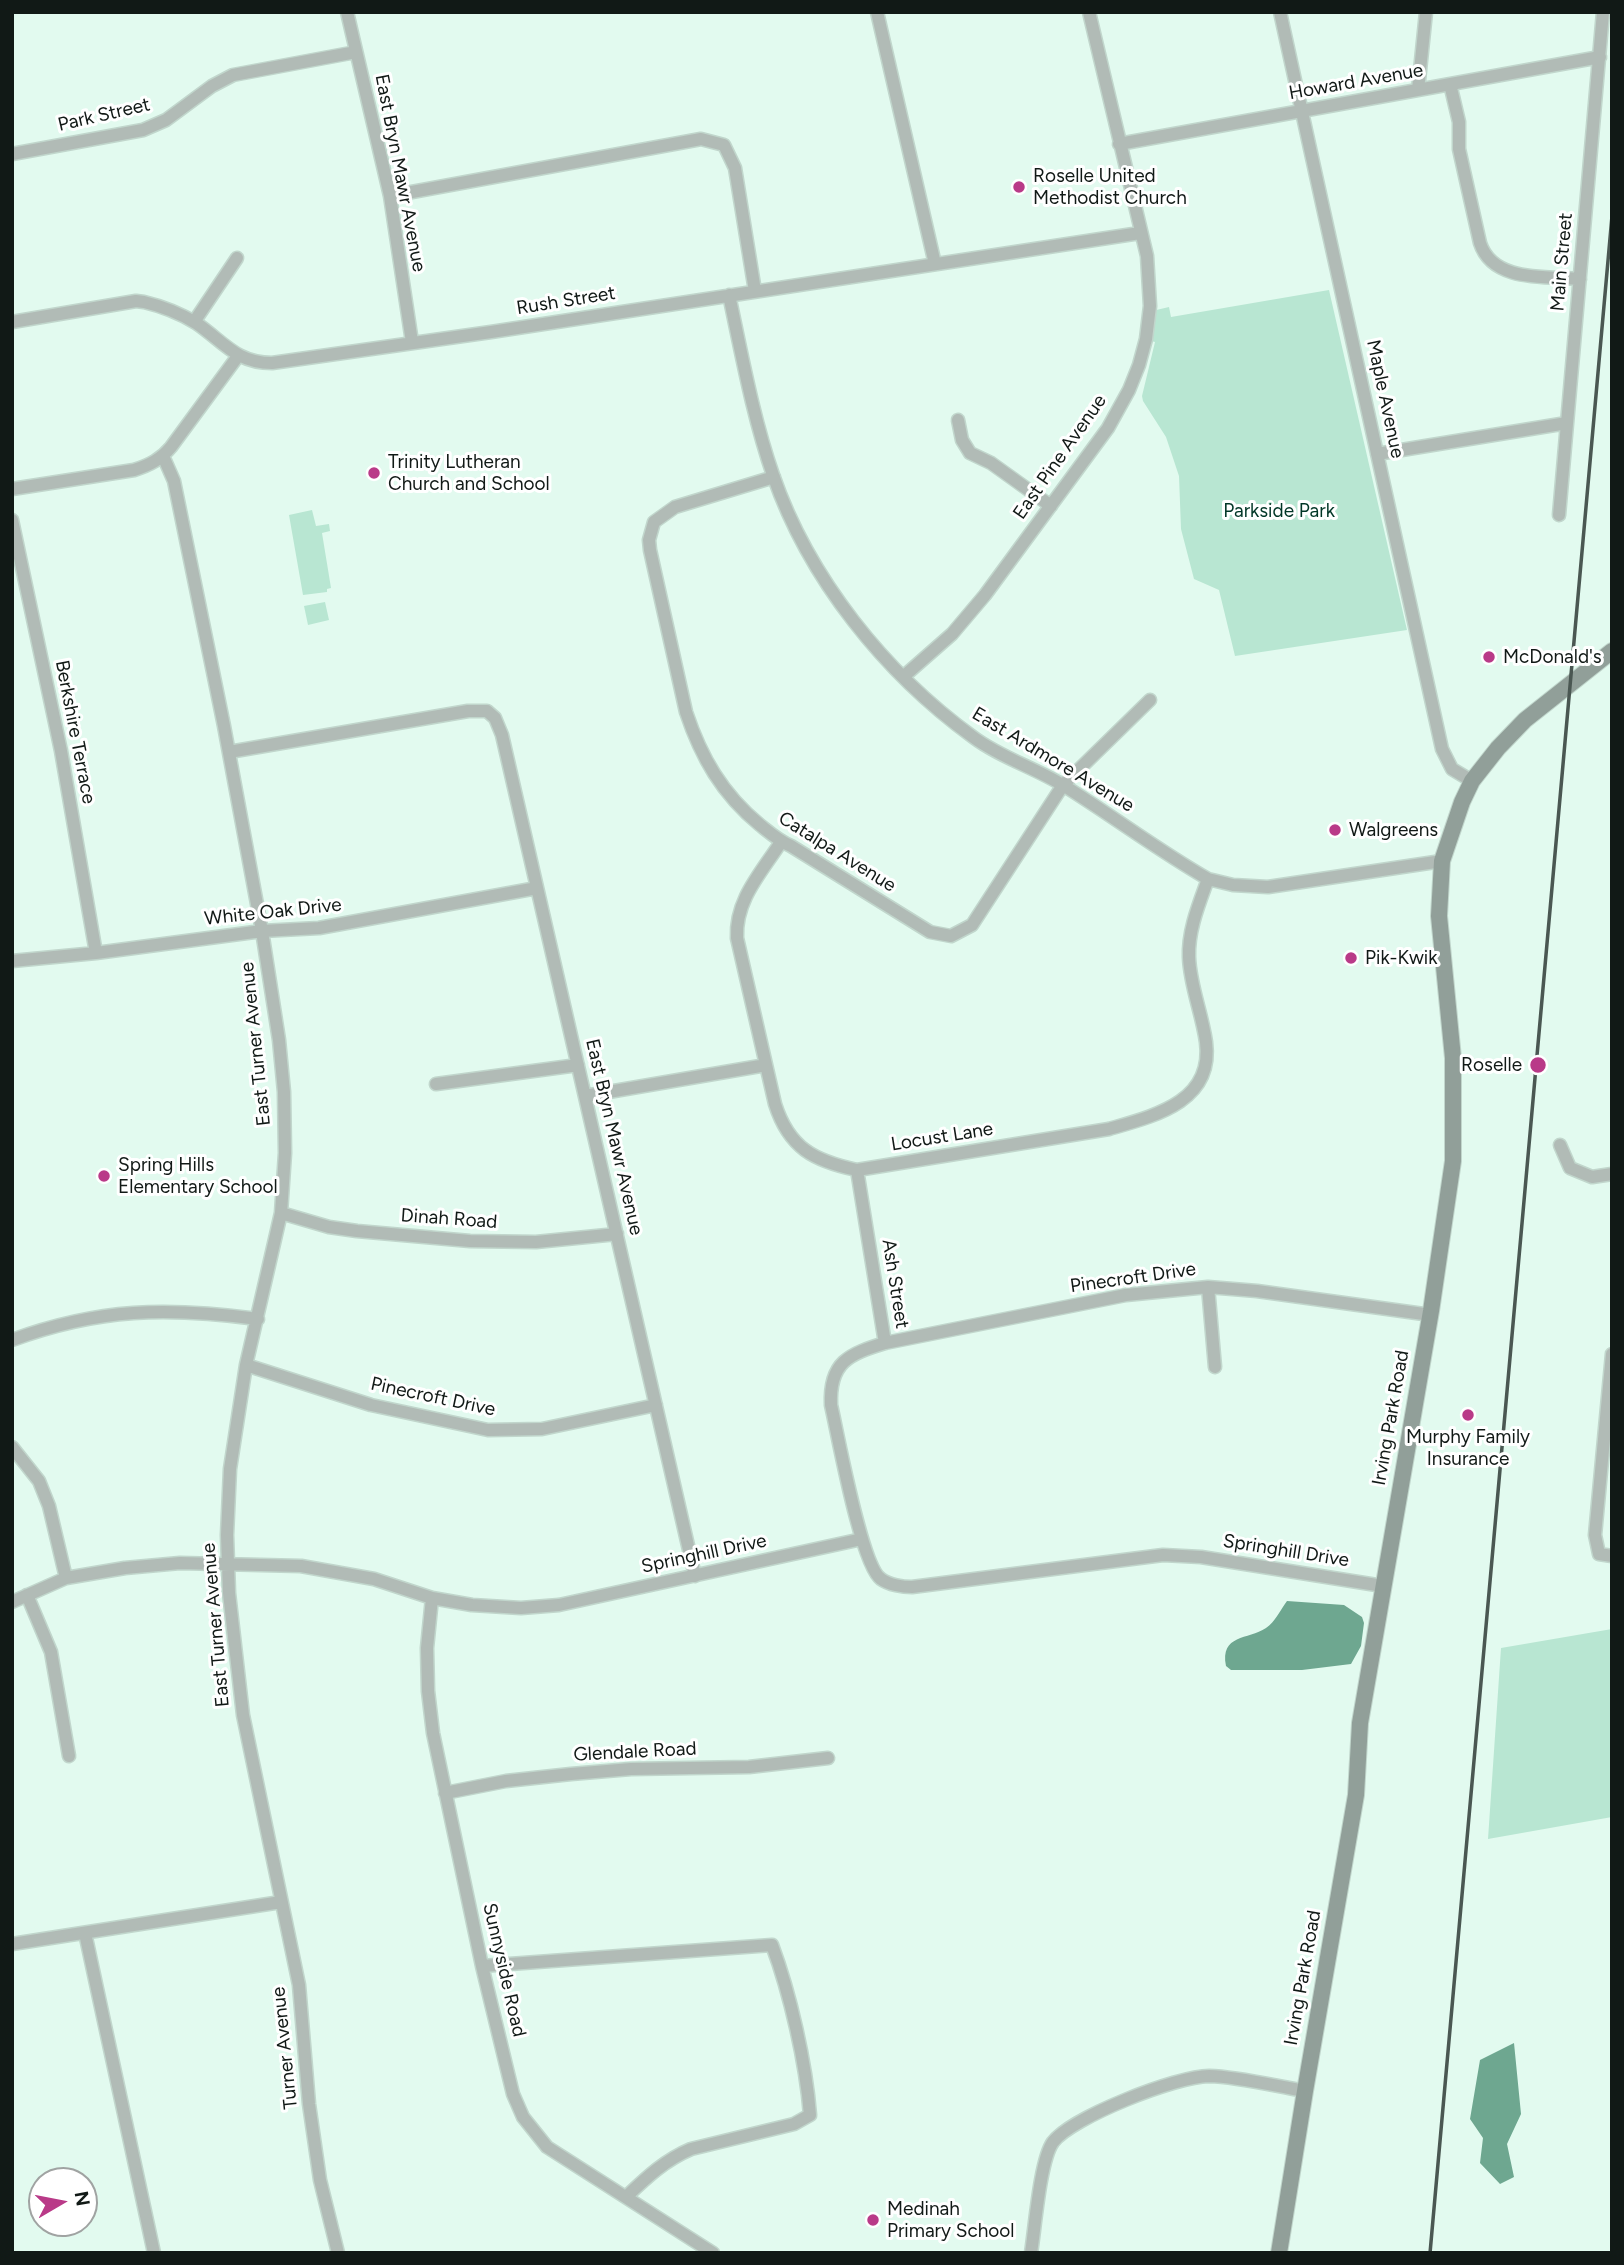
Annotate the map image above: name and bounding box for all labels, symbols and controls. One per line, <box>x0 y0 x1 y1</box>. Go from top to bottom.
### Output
street label: Howard Avenue <box>1287 59 1425 105</box>
street label: East Bryn Mawr Avenue <box>370 72 430 274</box>
street label: Park Street <box>56 93 152 137</box>
place label: Roselle United Methodist Church <box>1033 165 1187 209</box>
marker: Roselle United Methodist Church <box>1011 179 1027 195</box>
street label: Main Street <box>1546 212 1578 312</box>
street label: Rush Street <box>515 282 617 320</box>
street label: Maple Avenue <box>1361 338 1409 460</box>
street label: East Pine Avenue <box>1009 390 1111 524</box>
place label: Trinity Lutheran Church and School <box>388 451 550 495</box>
marker: Trinity Lutheran Church and School <box>366 465 382 481</box>
park label: Parkside Park <box>1223 500 1335 522</box>
place label: McDonald's <box>1503 646 1602 668</box>
marker: McDonald's <box>1481 649 1497 665</box>
street label: Berkshire Terrace <box>50 658 100 806</box>
street label: East Ardmore Avenue <box>968 703 1138 817</box>
street label: Catalpa Avenue <box>774 807 900 897</box>
place label: Walgreens <box>1349 819 1438 841</box>
marker: Walgreens <box>1327 822 1343 838</box>
street label: White Oak Drive <box>203 893 343 931</box>
place label: Pik-Kwik <box>1365 947 1437 969</box>
marker: Pik-Kwik <box>1343 950 1359 966</box>
street label: East Turner Avenue <box>236 961 276 1127</box>
street label: East Bryn Mawr Avenue <box>580 1037 648 1237</box>
place label: Roselle <box>1461 1054 1522 1076</box>
marker: Roselle <box>1528 1055 1548 1075</box>
street label: Locust Lane <box>889 1118 995 1156</box>
place label: Spring Hills Elementary School <box>118 1154 278 1198</box>
marker: Spring Hills Elementary School <box>96 1168 112 1184</box>
street label: Dinah Road <box>400 1204 498 1234</box>
street label: Ash Street <box>877 1238 913 1330</box>
street label: Pinecroft Drive <box>1069 1258 1197 1298</box>
street label: Irving Park Road <box>1368 1349 1414 1487</box>
street label: Pinecroft Drive <box>369 1373 497 1421</box>
marker: Murphy Family Insurance <box>1460 1407 1476 1423</box>
place label: Murphy Family Insurance <box>1406 1426 1530 1470</box>
street label: Springhill Drive <box>639 1530 769 1578</box>
street label: Springhill Drive <box>1221 1530 1351 1572</box>
street label: East Turner Avenue <box>197 1542 235 1708</box>
street label: Glendale Road <box>573 1737 697 1767</box>
street label: Sunnyside Road <box>478 1901 530 2039</box>
street label: Irving Park Road <box>1280 1909 1326 2047</box>
street label: Turner Avenue <box>267 1986 303 2110</box>
north arrow <box>28 2167 98 2237</box>
text: N <box>70 2189 95 2208</box>
place label: Medinah Primary School <box>887 2198 1014 2242</box>
marker: Medinah Primary School <box>865 2212 881 2228</box>

